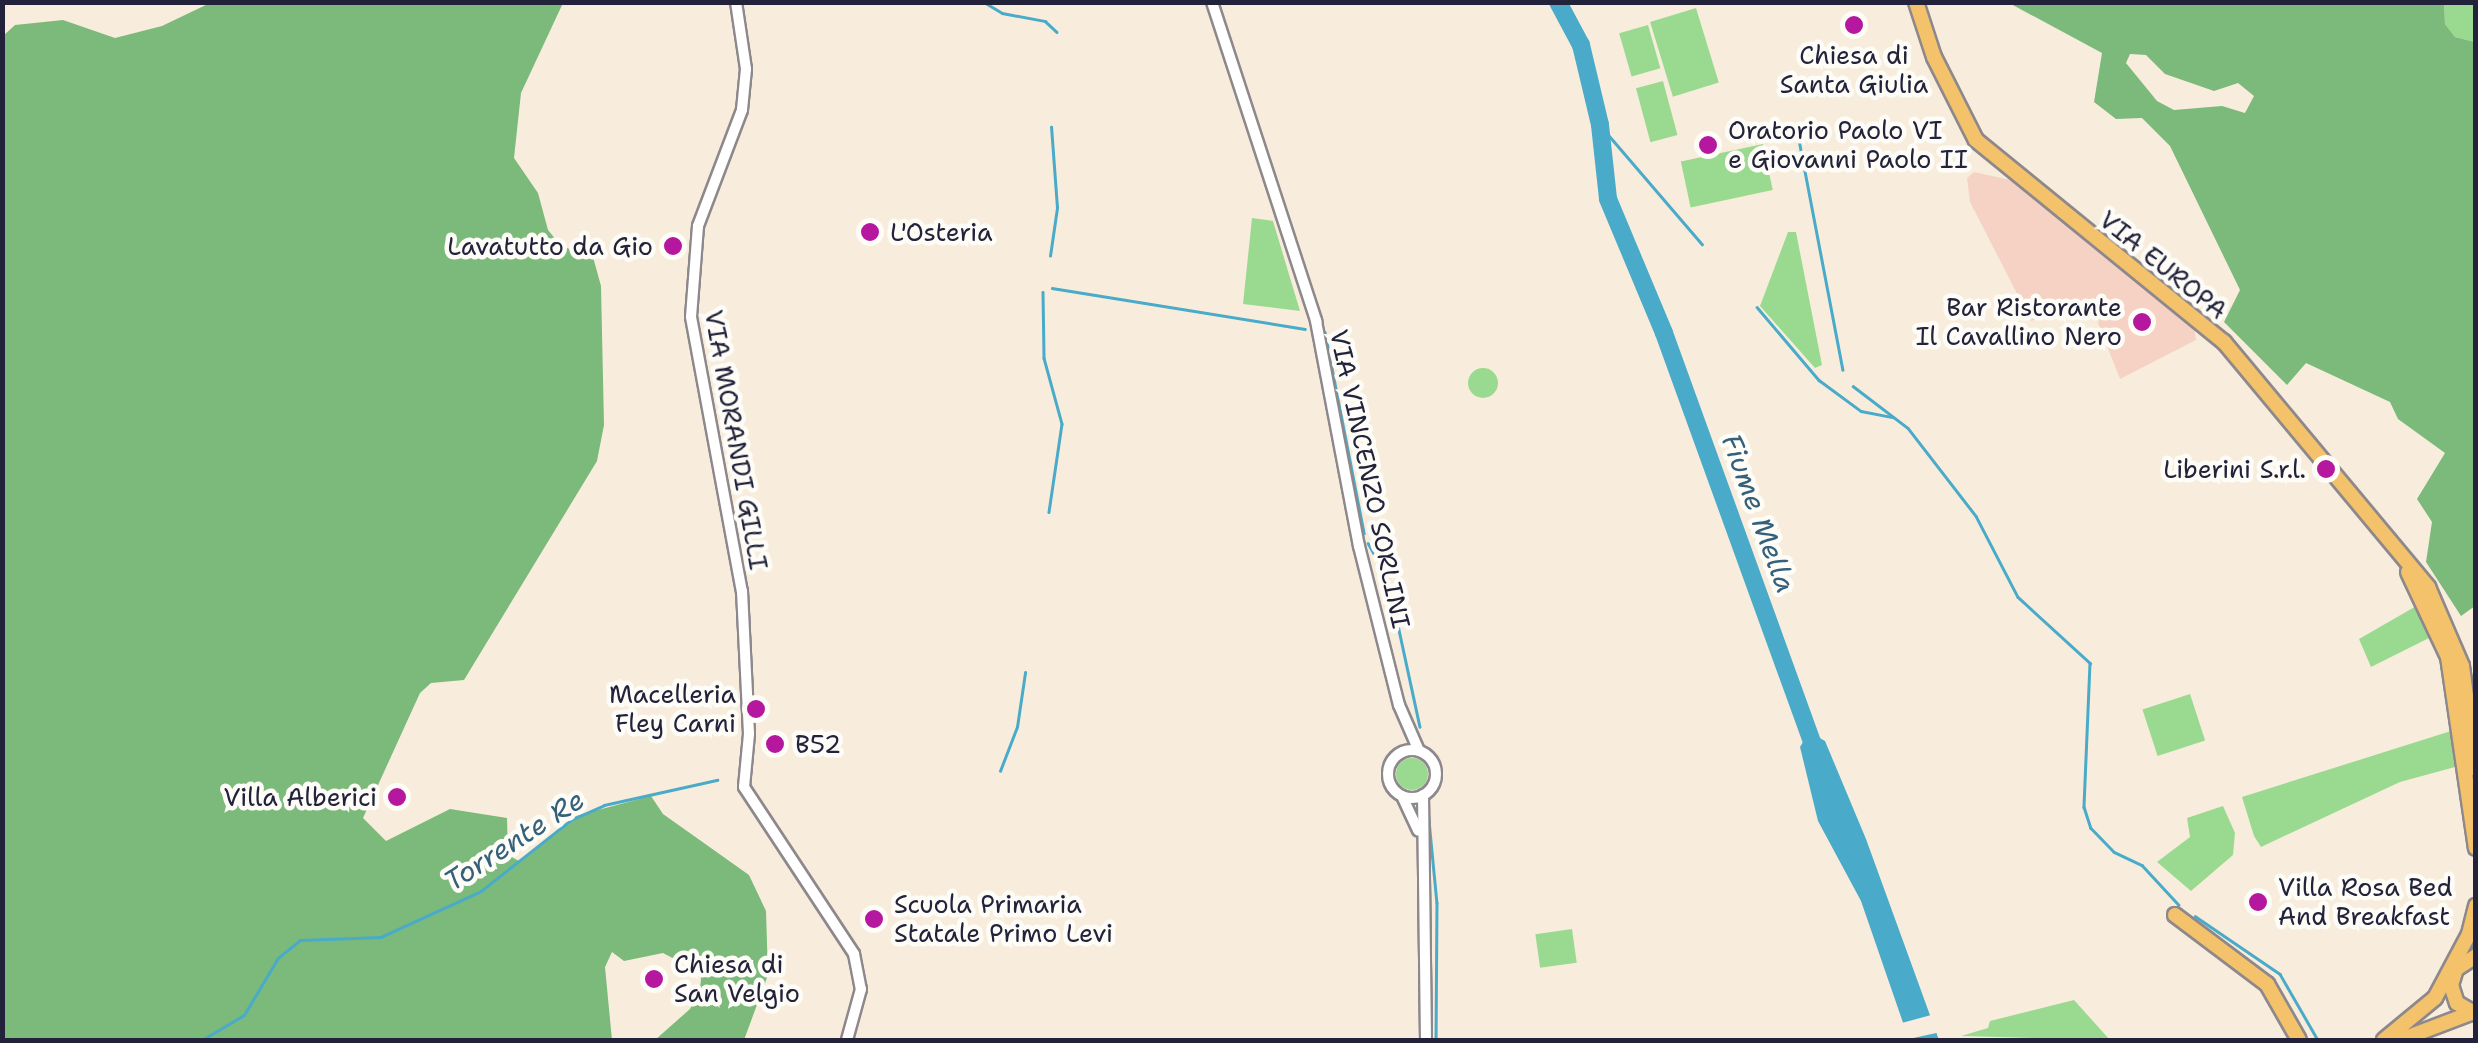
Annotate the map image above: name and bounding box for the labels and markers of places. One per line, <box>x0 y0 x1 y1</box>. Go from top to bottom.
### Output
marker: Chiesa di Santa Giulia <box>1843 14 1865 36</box>
place label: Chiesa di Santa Giulia <box>1780 41 1928 100</box>
place label: Oratorio Paolo VI e Giovanni Paolo II <box>1728 116 1968 175</box>
marker: Oratorio Paolo VI e Giovanni Paolo II <box>1697 134 1719 156</box>
place label: L'Osteria <box>890 217 993 247</box>
marker: L'Osteria <box>859 221 881 243</box>
place label: Lavatutto da Gio <box>447 231 653 261</box>
marker: Lavatutto da Gio <box>662 235 684 257</box>
place label: Bar Ristorante Il Cavallino Nero <box>1916 293 2122 352</box>
marker: Bar Ristorante Il Cavallino Nero <box>2131 311 2153 333</box>
place label: Liberini S.r.l. <box>2163 454 2306 484</box>
marker: Liberini S.r.l. <box>2315 458 2337 480</box>
place label: Macelleria Fley Carni <box>609 680 736 739</box>
marker: Macelleria Fley Carni <box>745 698 767 720</box>
place label: B52 <box>795 729 841 759</box>
marker: B52 <box>764 733 786 755</box>
place label: Villa Alberici <box>223 782 377 812</box>
marker: Villa Alberici <box>386 786 408 808</box>
place label: Villa Rosa Bed And Breakfast <box>2278 873 2453 932</box>
place label: Scuola Primaria Statale Primo Levi <box>894 890 1113 949</box>
marker: Villa Rosa Bed And Breakfast <box>2247 891 2269 913</box>
marker: Scuola Primaria Statale Primo Levi <box>863 908 885 930</box>
place label: Chiesa di San Velgio <box>674 950 800 1009</box>
marker: Chiesa di San Velgio <box>643 968 665 990</box>

